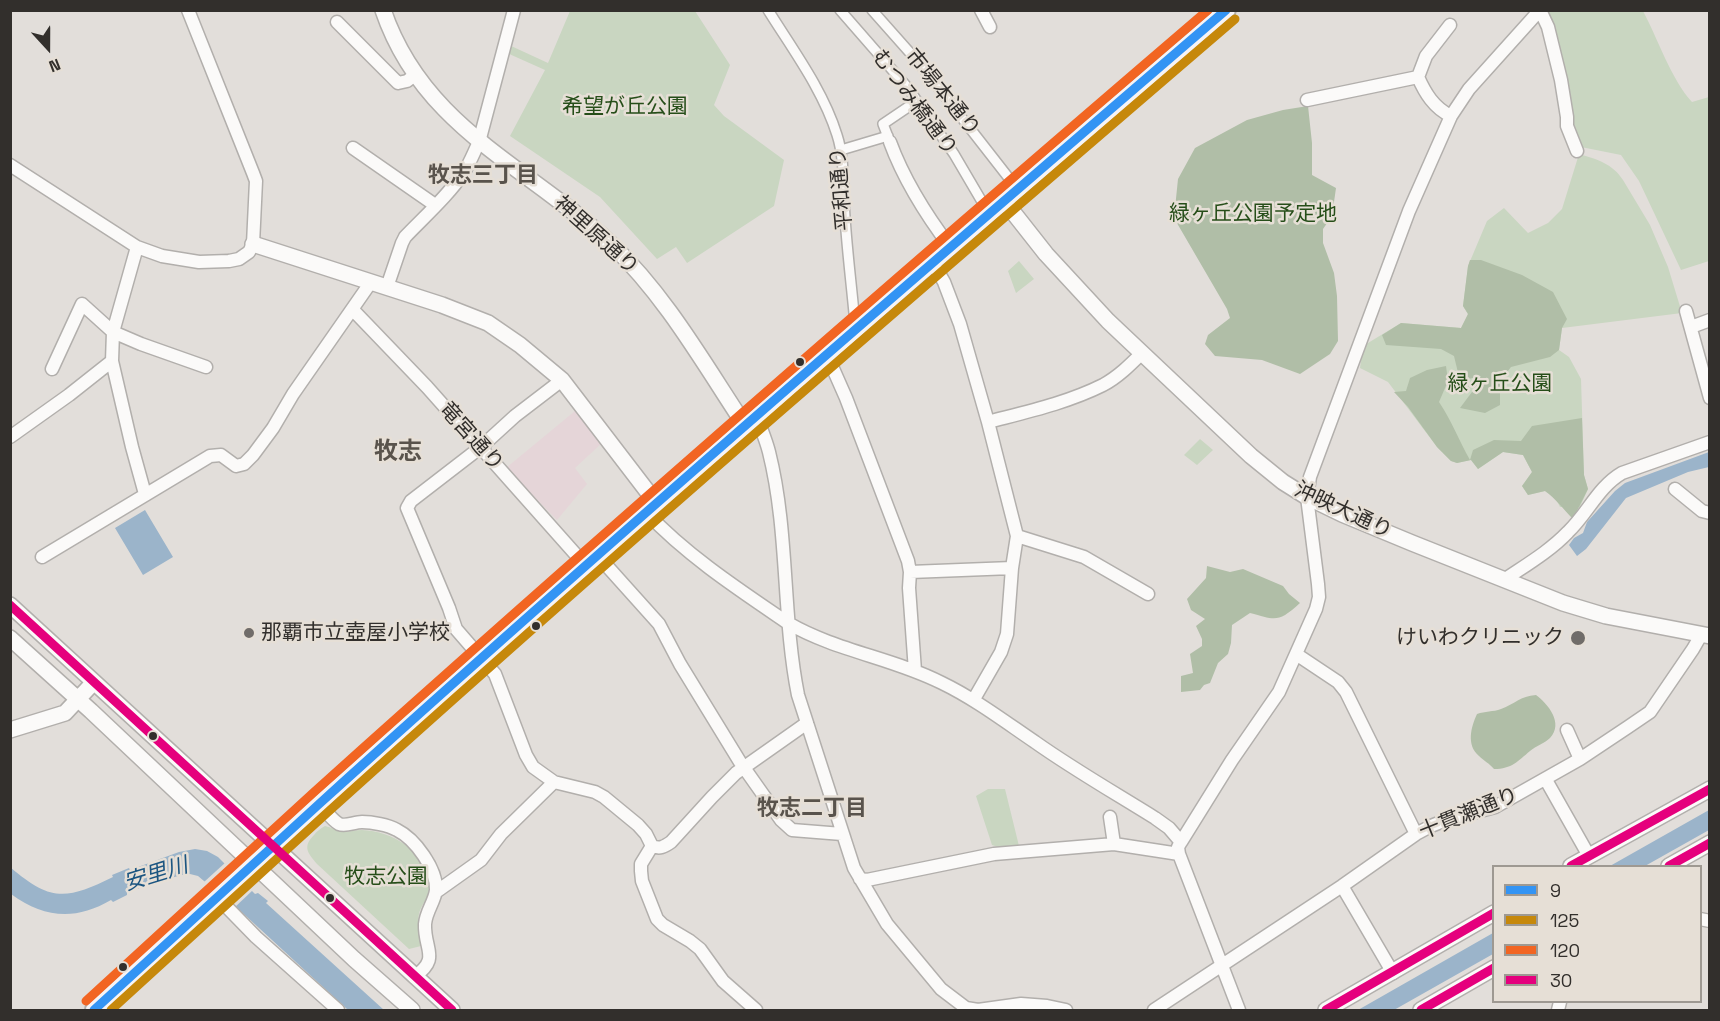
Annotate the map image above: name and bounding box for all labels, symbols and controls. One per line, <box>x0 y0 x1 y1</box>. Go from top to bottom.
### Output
north arrow <box>18 18 78 78</box>
street label: 市場本通り <box>899 44 985 142</box>
street label: むつみ橋通り <box>866 45 962 161</box>
text: N <box>46 54 63 77</box>
park label: 希望が丘公園 <box>562 94 688 120</box>
street label: 平和通り <box>826 146 858 232</box>
district label: 牧志三丁目 <box>428 163 538 189</box>
street label: 神里原通り <box>549 192 643 280</box>
park label: 緑ヶ丘公園予定地 <box>1169 201 1337 227</box>
unlabelled marker <box>794 356 806 368</box>
park label: 緑ヶ丘公園 <box>1448 371 1552 397</box>
street label: 竜宮通り <box>434 397 508 477</box>
district label: 牧志 <box>374 438 422 466</box>
street label: 沖映大通り <box>1290 477 1396 545</box>
place label: 那覇市立壺屋小学校 <box>261 620 450 646</box>
unlabelled marker <box>530 620 542 632</box>
place label: けいわクリニック <box>1396 625 1564 651</box>
marker: 那覇市立壺屋小学校 <box>242 626 256 640</box>
marker: けいわクリニック <box>1569 629 1587 647</box>
unlabelled marker <box>147 730 159 742</box>
street label: 十貫瀬通り <box>1416 783 1522 845</box>
district label: 牧志二丁目 <box>757 796 867 822</box>
water label: 安里川 <box>121 853 191 897</box>
park label: 牧志公園 <box>344 864 428 890</box>
legend <box>1492 865 1702 1003</box>
text: 9 <box>1550 879 1561 902</box>
unlabelled marker <box>324 892 336 904</box>
text: 125 <box>1550 909 1579 932</box>
text: 120 <box>1550 939 1580 962</box>
unlabelled marker <box>117 961 129 973</box>
text: 30 <box>1550 969 1572 992</box>

